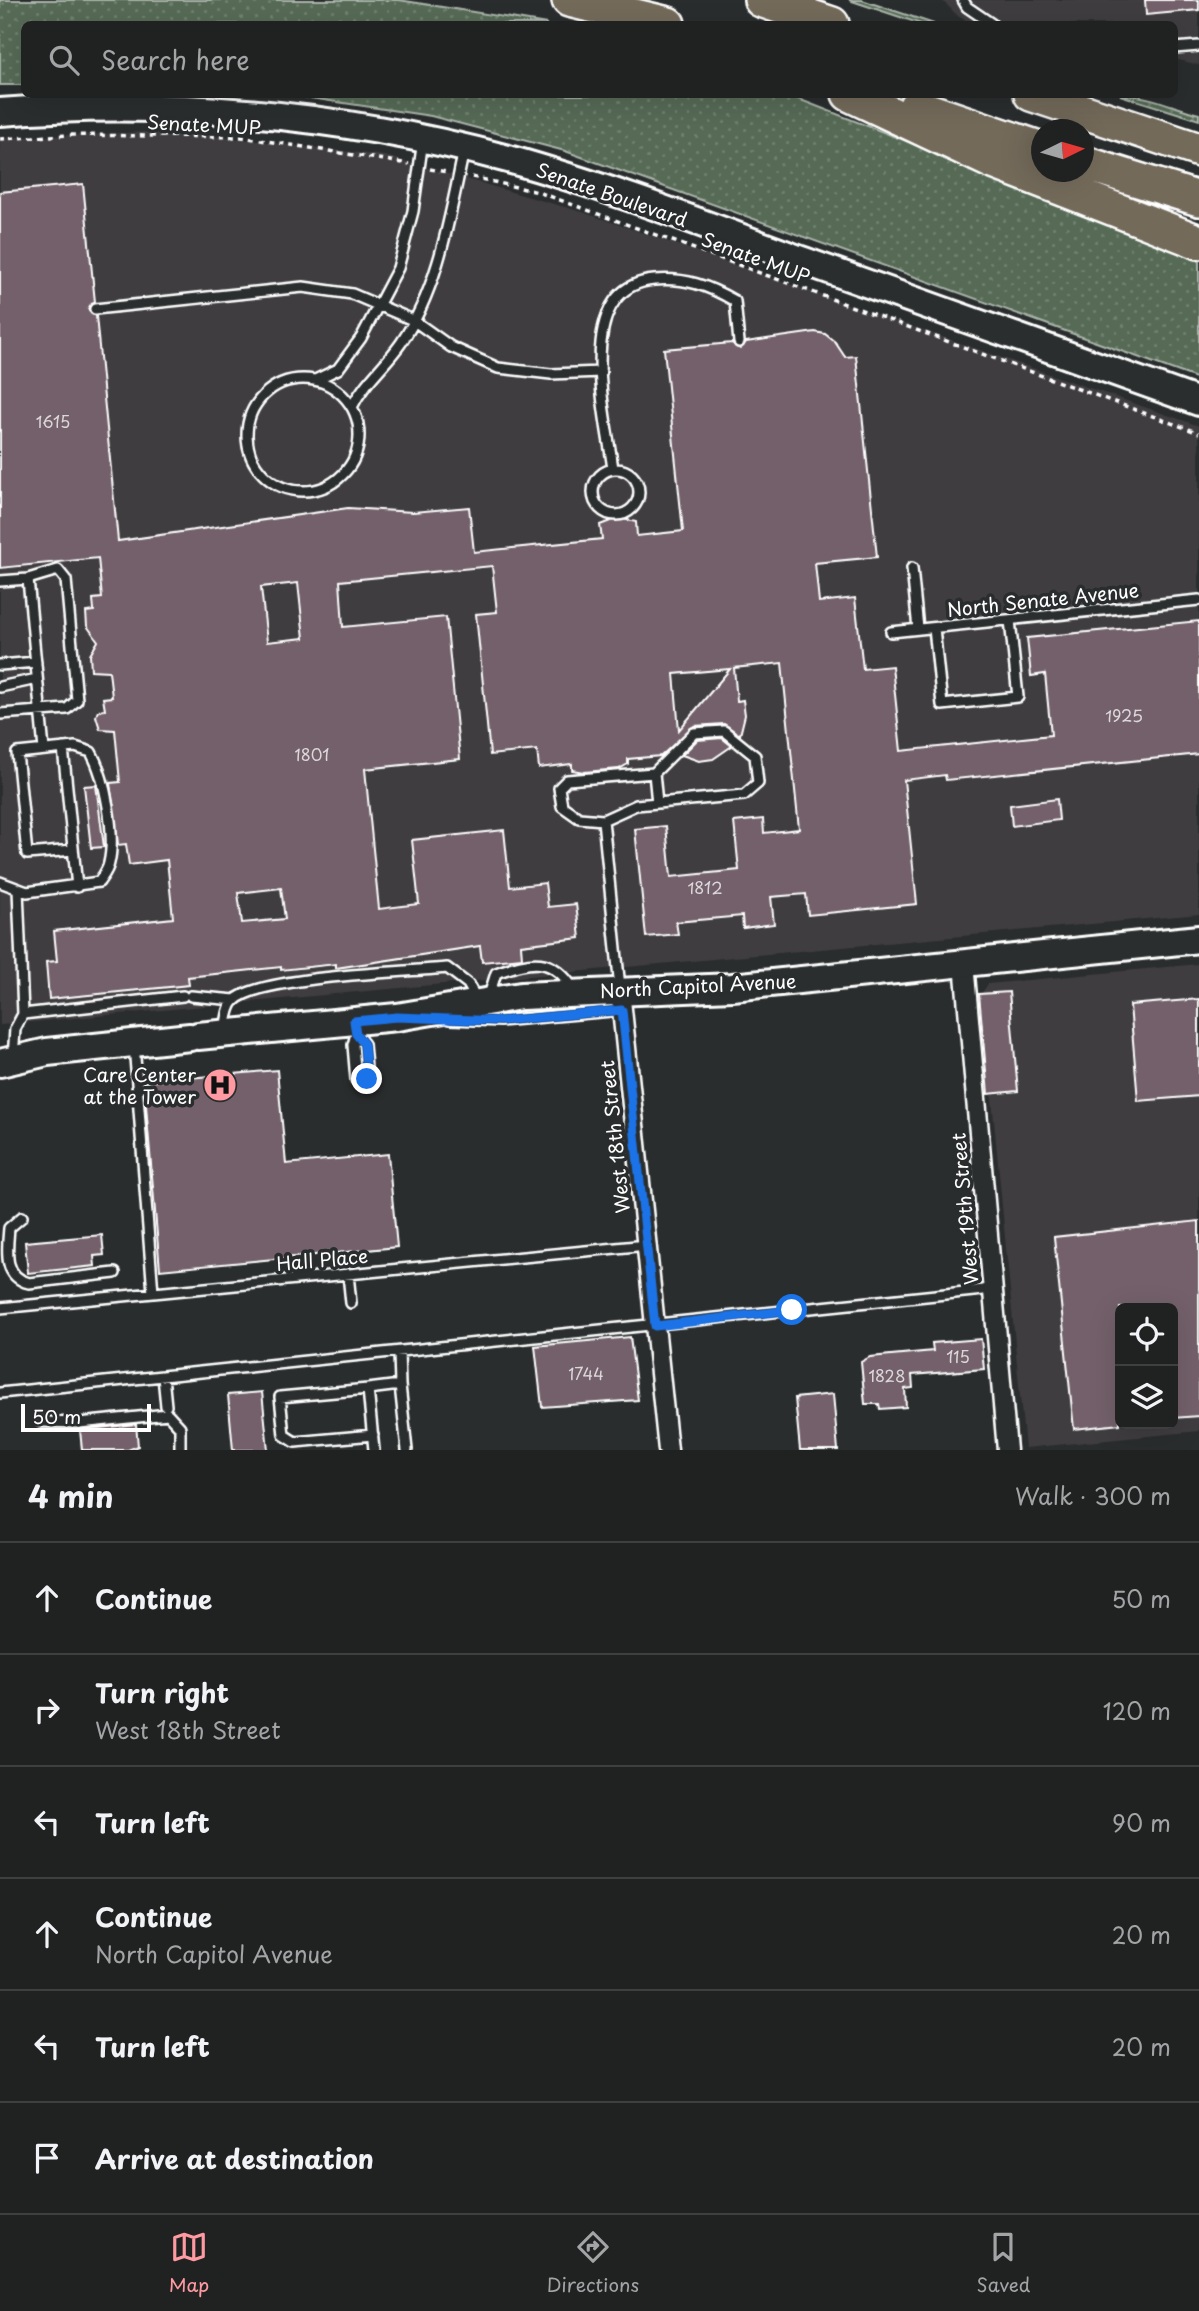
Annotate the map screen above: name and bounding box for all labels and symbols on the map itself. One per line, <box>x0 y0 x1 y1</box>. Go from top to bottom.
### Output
street label: Senate MUP <box>146 107 262 141</box>
north arrow <box>1031 119 1094 182</box>
street label: Senate Boulevard <box>533 155 692 233</box>
street label: Senate MUP <box>698 224 814 290</box>
house number: 1615 <box>36 409 70 433</box>
street label: North Senate Avenue <box>946 575 1140 623</box>
house number: 1925 <box>1105 703 1143 727</box>
house number: 1801 <box>294 742 330 766</box>
house number: 1812 <box>687 875 723 899</box>
street label: North Capitol Avenue <box>599 966 797 1004</box>
street label: West 18th Street <box>592 1059 636 1215</box>
place label: Care Center at the Tower <box>83 1060 196 1110</box>
route end <box>351 1063 382 1094</box>
hospital icon: Care Center at the Tower <box>201 1066 239 1104</box>
street label: West 19th Street <box>943 1132 985 1286</box>
street label: Hall Place <box>275 1241 369 1277</box>
route start <box>776 1294 807 1325</box>
house number: 115 <box>946 1344 970 1368</box>
house number: 1744 <box>568 1361 604 1385</box>
house number: 1828 <box>869 1363 905 1387</box>
scale bar <box>21 1401 150 1433</box>

